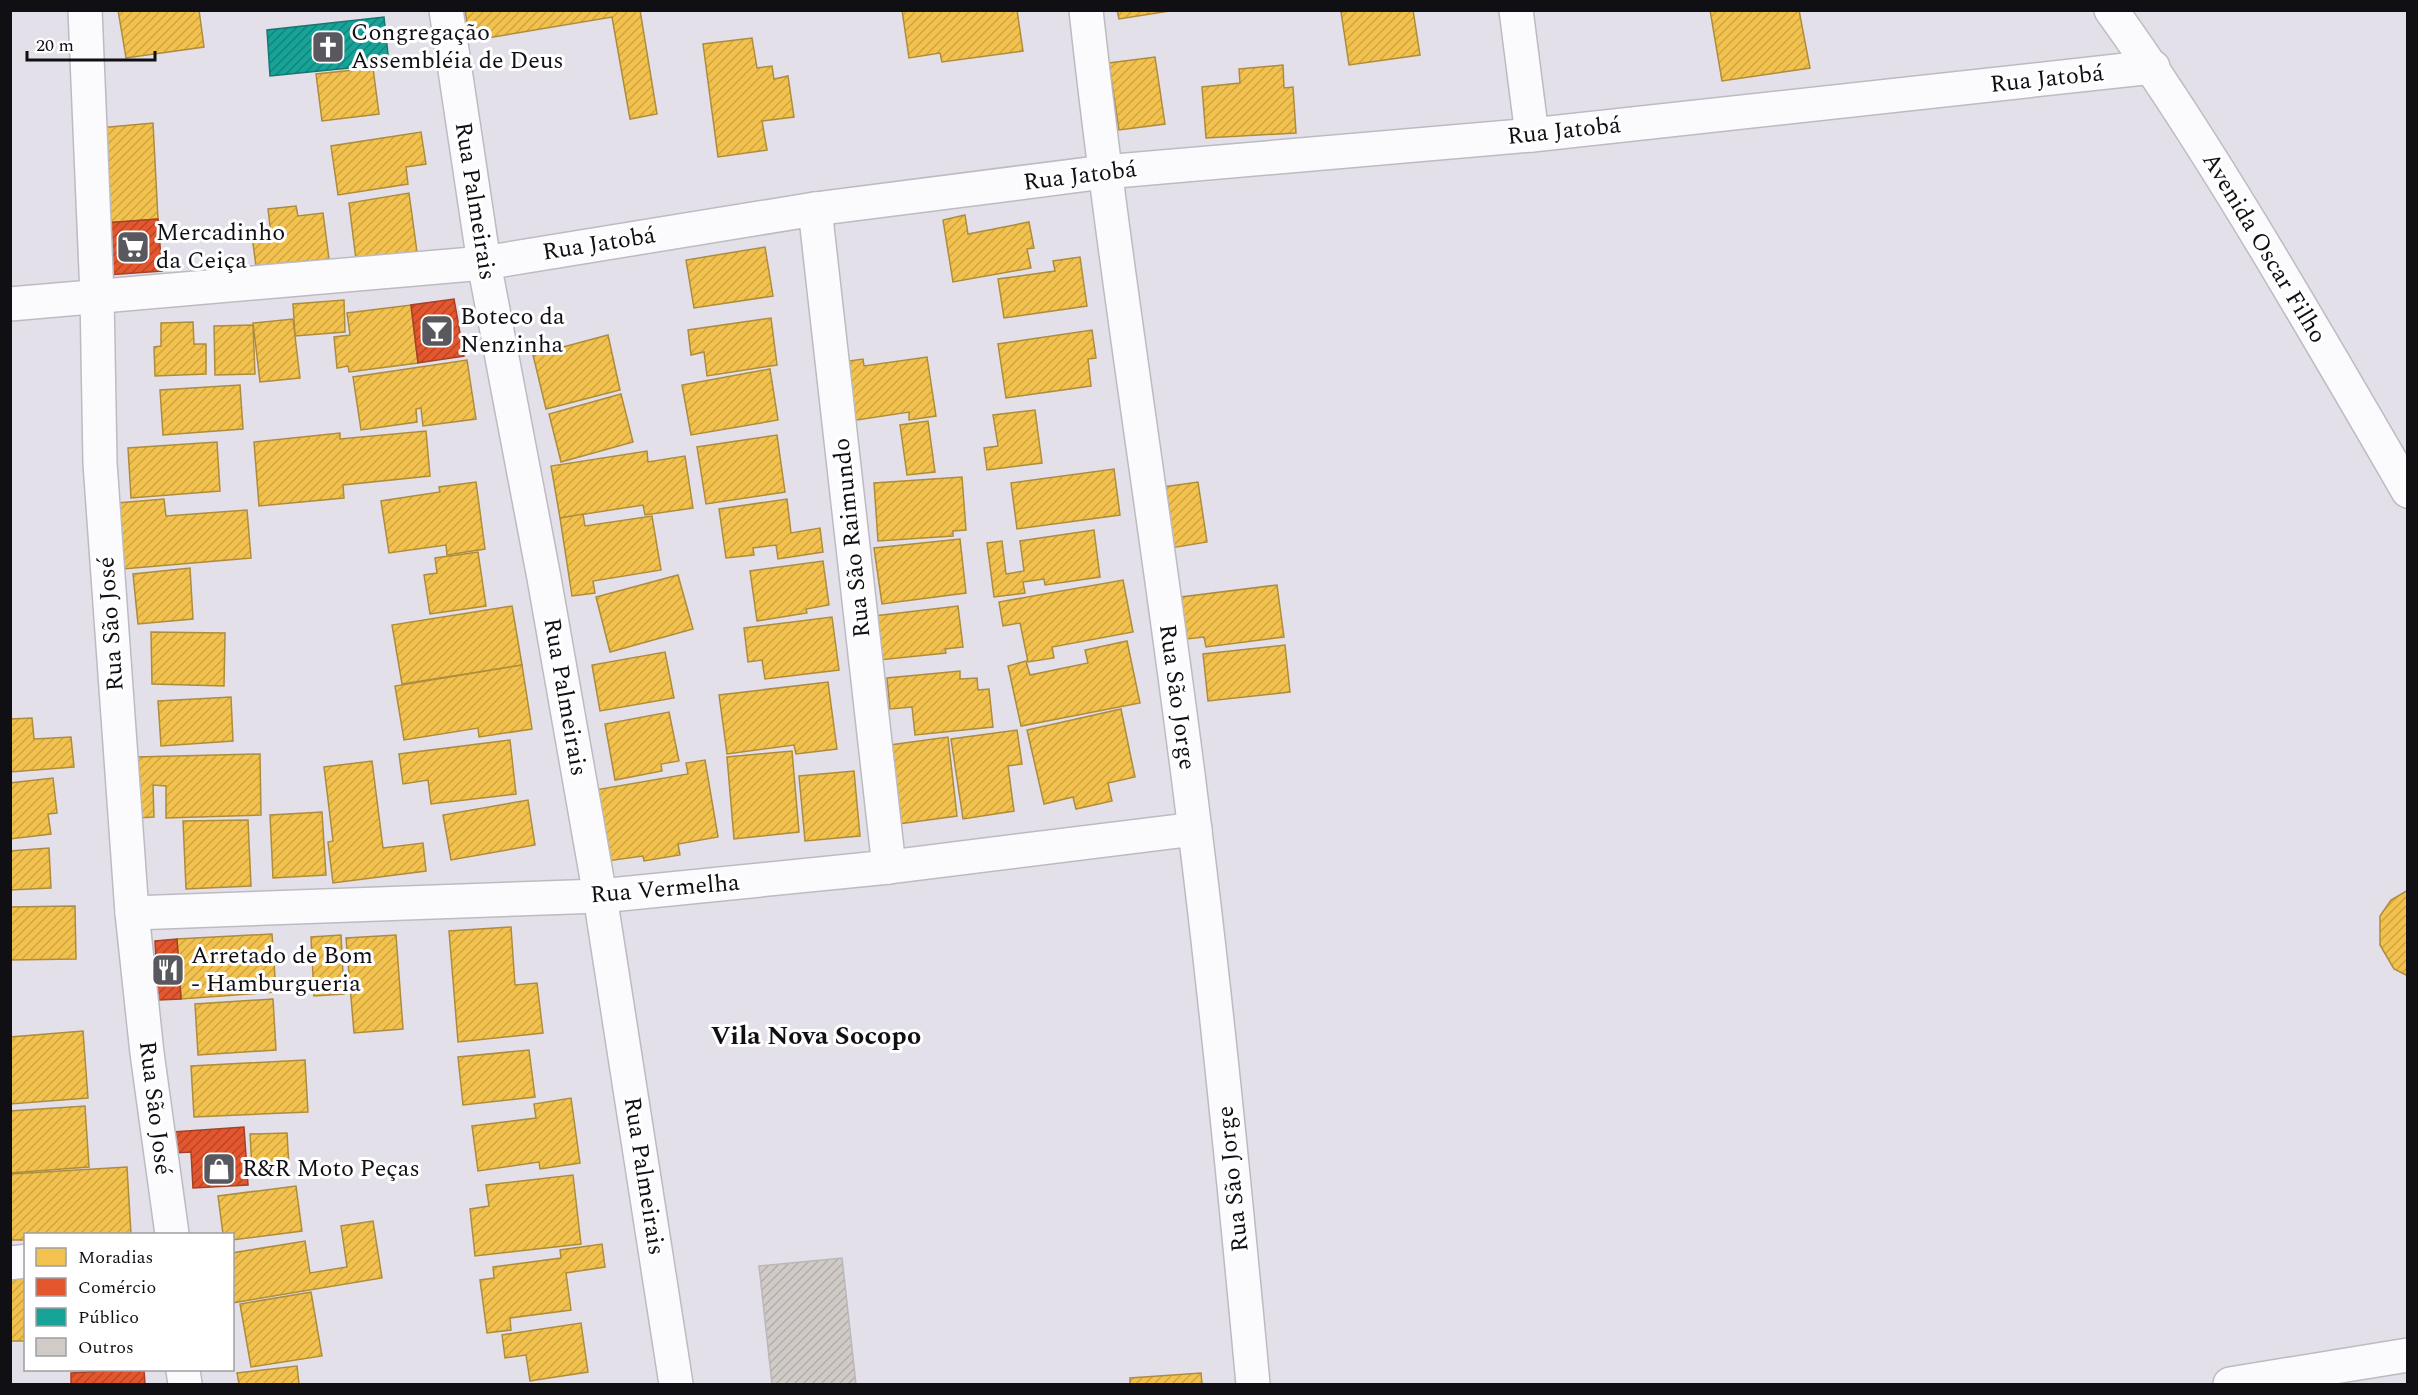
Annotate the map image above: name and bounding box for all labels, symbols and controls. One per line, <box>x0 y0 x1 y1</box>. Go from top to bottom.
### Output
place label: Congregação Assembléia de Deus <box>351 15 564 79</box>
scale bar <box>27 24 154 62</box>
church icon: Congregação Assembléia de Deus <box>310 29 346 65</box>
text: 20 m <box>36 32 74 59</box>
street label: Rua Jatobá <box>1988 55 2106 103</box>
street label: Rua Jatobá <box>1505 107 1623 155</box>
street label: Rua Palmeirais <box>445 119 505 283</box>
street label: Avenida Oscar Filho <box>2193 146 2335 350</box>
street label: Rua Jatobá <box>1021 151 1139 201</box>
place label: Mercadinho da Ceiça <box>156 215 285 279</box>
street label: Rua Jatobá <box>540 217 658 271</box>
supermarket icon: Mercadinho da Ceiça <box>115 229 151 265</box>
place label: Boteco da Nenzinha <box>460 299 565 363</box>
bar icon: Boteco da Nenzinha <box>419 313 455 349</box>
street label: Rua São Raimundo <box>824 436 880 640</box>
street label: Rua São José <box>88 556 134 692</box>
street label: Rua Palmeirais <box>533 615 597 779</box>
street label: Rua São Jorge <box>1149 622 1205 772</box>
street label: Rua Vermelha <box>589 865 741 913</box>
place label: Arretado de Bom - Hamburgueria <box>191 938 373 1002</box>
restaurant icon: Arretado de Bom - Hamburgueria <box>150 952 186 988</box>
district label: Vila Nova Socopo <box>711 1016 921 1056</box>
street label: Rua São José <box>129 1039 181 1177</box>
street label: Rua Palmeirais <box>614 1094 674 1258</box>
street label: Rua São Jorge <box>1207 1104 1259 1254</box>
shop icon: R&R Moto Peças <box>201 1151 237 1187</box>
place label: R&R Moto Peças <box>242 1151 420 1187</box>
legend <box>24 1233 234 1371</box>
text: Moradias <box>78 1244 153 1271</box>
text: Comércio <box>78 1274 156 1301</box>
text: Público <box>78 1304 139 1331</box>
text: Outros <box>78 1334 134 1361</box>

